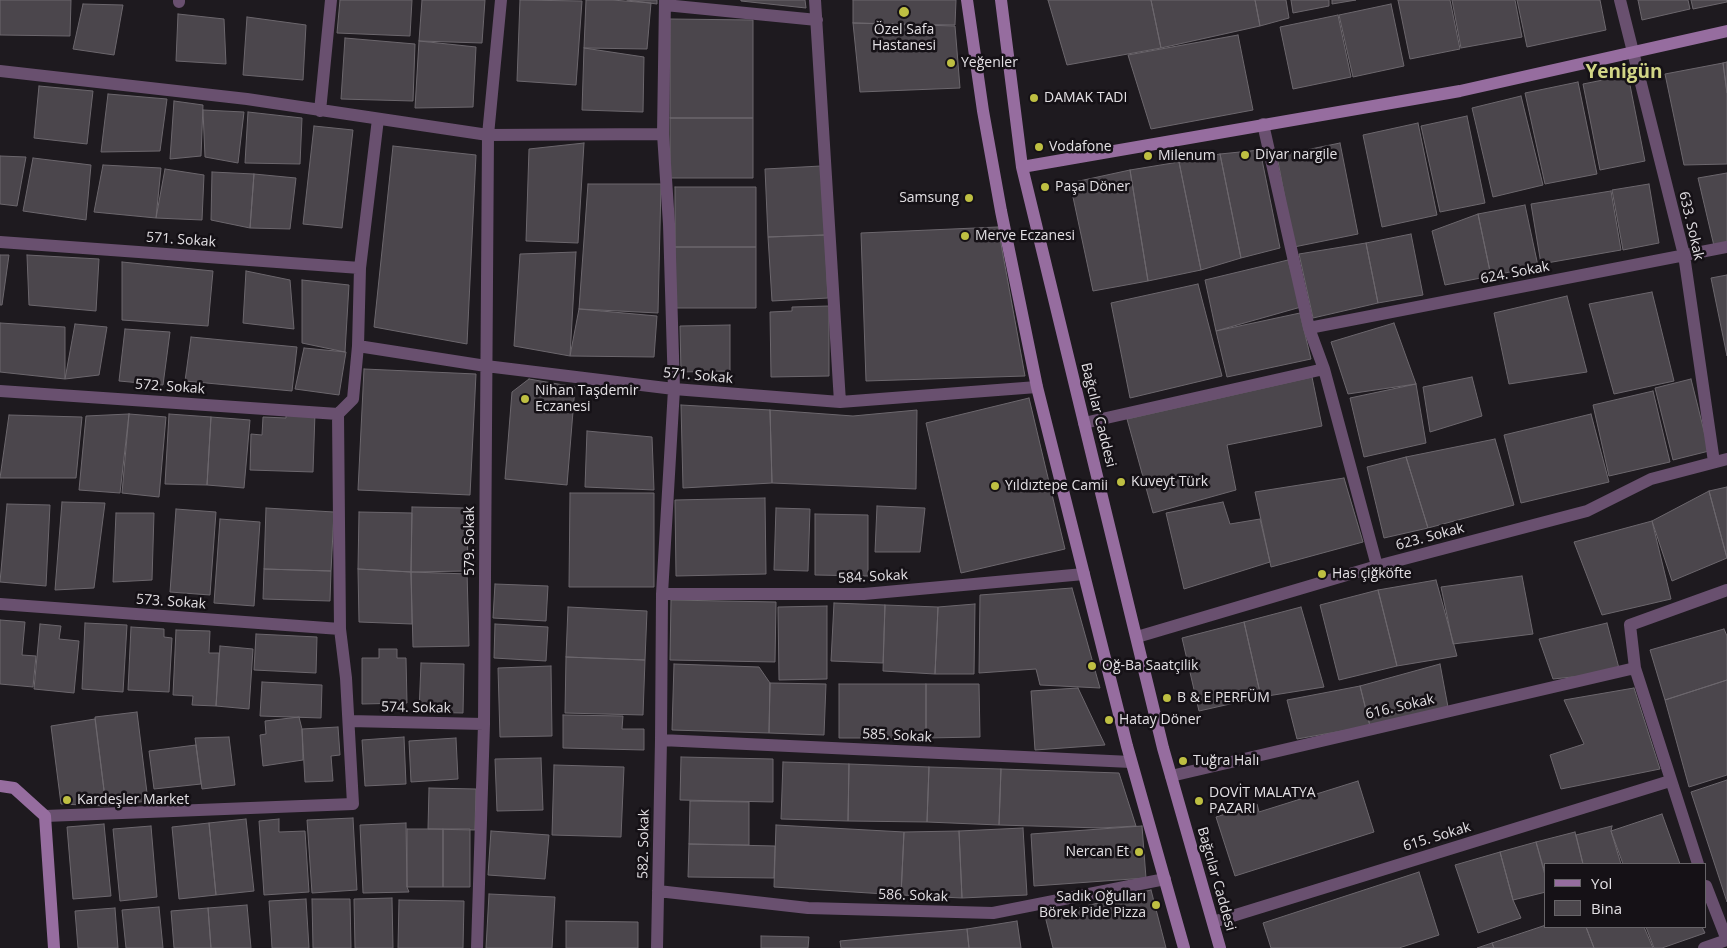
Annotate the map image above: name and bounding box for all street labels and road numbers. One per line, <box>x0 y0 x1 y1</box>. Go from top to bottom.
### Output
street label: 633. Sokak <box>1675 190 1707 262</box>
street label: 571. Sokak <box>146 229 216 251</box>
street label: 624. Sokak <box>1479 258 1551 288</box>
street label: Bağcılar Caddesi <box>1077 361 1119 469</box>
street label: 571. Sokak <box>662 365 734 387</box>
street label: 572. Sokak <box>135 376 205 398</box>
street label: 579. Sokak <box>462 506 478 576</box>
street label: 623. Sokak <box>1394 520 1466 554</box>
street label: 584. Sokak <box>838 567 908 587</box>
street label: 573. Sokak <box>136 591 206 613</box>
street label: 616. Sokak <box>1364 691 1436 723</box>
street label: 574. Sokak <box>381 699 451 717</box>
street label: 585. Sokak <box>862 726 932 746</box>
street label: 582. Sokak <box>635 809 653 879</box>
street label: 615. Sokak <box>1401 819 1473 855</box>
street label: Bağcılar Caddesi <box>1193 825 1239 933</box>
street label: 586. Sokak <box>878 886 948 906</box>

